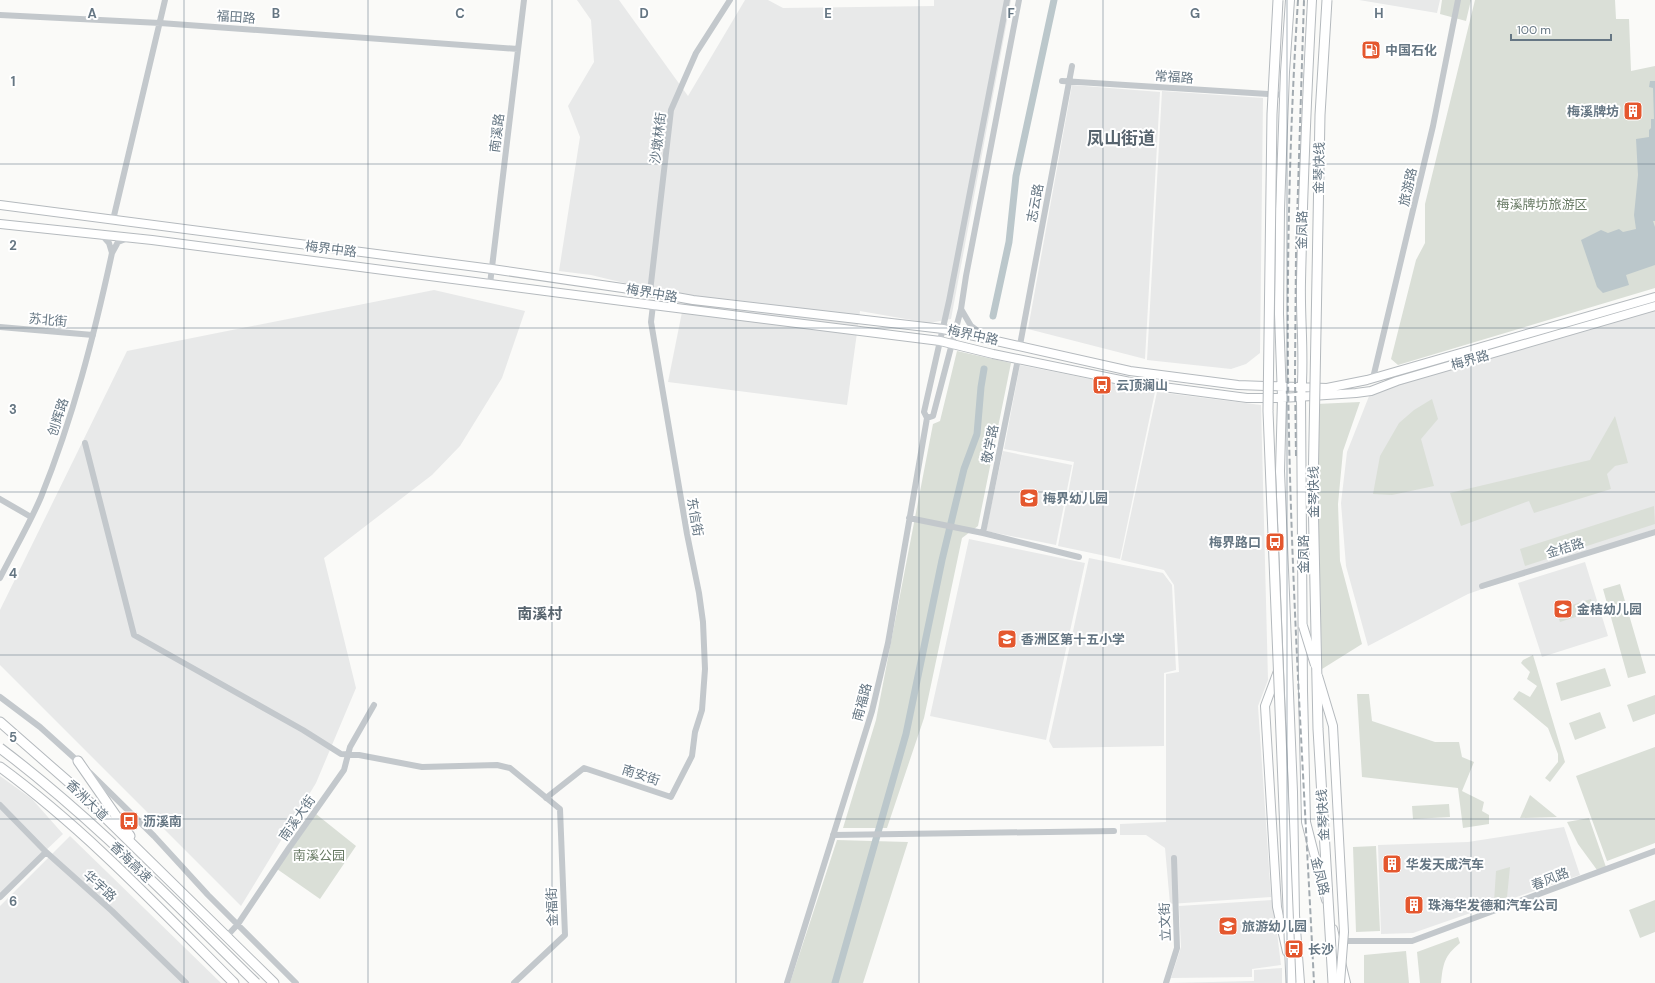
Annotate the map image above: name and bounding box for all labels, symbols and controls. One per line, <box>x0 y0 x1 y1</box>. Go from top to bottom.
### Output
text: A <box>87 5 97 22</box>
text: B <box>272 5 280 22</box>
text: C <box>455 5 465 22</box>
text: D <box>639 5 649 22</box>
text: E <box>824 5 832 22</box>
text: F <box>1007 5 1015 22</box>
text: G <box>1190 5 1200 22</box>
text: H <box>1374 5 1384 22</box>
street label: 福田路 <box>216 7 256 27</box>
scale bar <box>1511 16 1611 42</box>
text: 100 m <box>1517 22 1551 38</box>
fuel station icon: 中国石化 <box>1360 39 1382 61</box>
place label: 中国石化 <box>1385 42 1437 59</box>
street label: 常福路 <box>1154 67 1194 87</box>
text: 1 <box>11 73 15 90</box>
building icon: 梅溪牌坊 <box>1622 100 1644 122</box>
place label: 梅溪牌坊 <box>1567 103 1619 120</box>
street label: 沙墩林街 <box>646 111 670 165</box>
street label: 南溪路 <box>486 113 508 153</box>
district label: 凤山街道 <box>1087 127 1155 149</box>
street label: 金琴快线 <box>1310 142 1328 194</box>
street label: 旅游路 <box>1395 166 1421 208</box>
street label: 志云路 <box>1023 182 1047 224</box>
park label: 梅溪牌坊旅游区 <box>1496 196 1588 213</box>
street label: 金凤路 <box>1293 210 1311 250</box>
text: 2 <box>9 237 17 254</box>
street label: 梅界中路 <box>304 237 358 261</box>
street label: 梅界中路 <box>625 280 679 306</box>
street label: 苏北街 <box>28 310 68 330</box>
street label: 梅界中路 <box>946 321 1000 349</box>
street label: 梅界路 <box>1449 346 1491 374</box>
bus stop icon: 云顶澜山 <box>1091 374 1113 396</box>
place label: 云顶澜山 <box>1116 377 1168 394</box>
street label: 创辉路 <box>44 396 72 438</box>
text: 3 <box>9 401 17 418</box>
street label: 敬学路 <box>978 423 1002 465</box>
street label: 金琴快线 <box>1305 466 1322 518</box>
school or university icon: 梅界幼儿园 <box>1018 487 1040 509</box>
place label: 梅界幼儿园 <box>1043 490 1108 507</box>
street label: 东信街 <box>683 496 707 538</box>
bus stop icon: 梅界路口 <box>1264 531 1286 553</box>
place label: 梅界路口 <box>1209 534 1261 551</box>
street label: 金凤路 <box>1295 534 1312 574</box>
street label: 金桔路 <box>1544 534 1586 562</box>
text: 4 <box>9 565 17 582</box>
school or university icon: 金桔幼儿园 <box>1552 598 1574 620</box>
place label: 金桔幼儿园 <box>1577 601 1642 618</box>
district label: 南溪村 <box>517 604 563 624</box>
school or university icon: 香洲区第十五小学 <box>996 628 1018 650</box>
place label: 香洲区第十五小学 <box>1021 631 1125 648</box>
street label: 南福路 <box>849 681 875 723</box>
text: 5 <box>9 729 17 746</box>
street label: 南安街 <box>620 761 662 789</box>
street label: 香洲大道 <box>62 776 112 824</box>
street label: 金琴快线 <box>1313 789 1333 841</box>
street label: 南溪大街 <box>275 792 319 844</box>
bus stop icon: 沥溪南 <box>118 810 140 832</box>
place label: 沥溪南 <box>143 813 182 830</box>
street label: 香海高速 <box>106 838 156 886</box>
park label: 南溪公园 <box>293 847 345 864</box>
building icon: 华发天成汽车 <box>1381 853 1403 875</box>
street label: 金凤路 <box>1307 855 1333 897</box>
place label: 华发天成汽车 <box>1406 856 1484 873</box>
street label: 春风路 <box>1529 864 1571 894</box>
street label: 华宇路 <box>80 867 120 905</box>
street label: 金福街 <box>543 887 561 927</box>
text: 6 <box>9 893 17 910</box>
building icon: 珠海华发德和汽车公司 <box>1403 894 1425 916</box>
place label: 珠海华发德和汽车公司 <box>1428 897 1558 914</box>
street label: 立文街 <box>1156 902 1174 942</box>
school or university icon: 旅游幼儿园 <box>1217 915 1239 937</box>
place label: 旅游幼儿园 <box>1242 918 1307 935</box>
bus stop icon: 长沙 <box>1283 938 1305 960</box>
place label: 长沙 <box>1308 941 1334 958</box>

